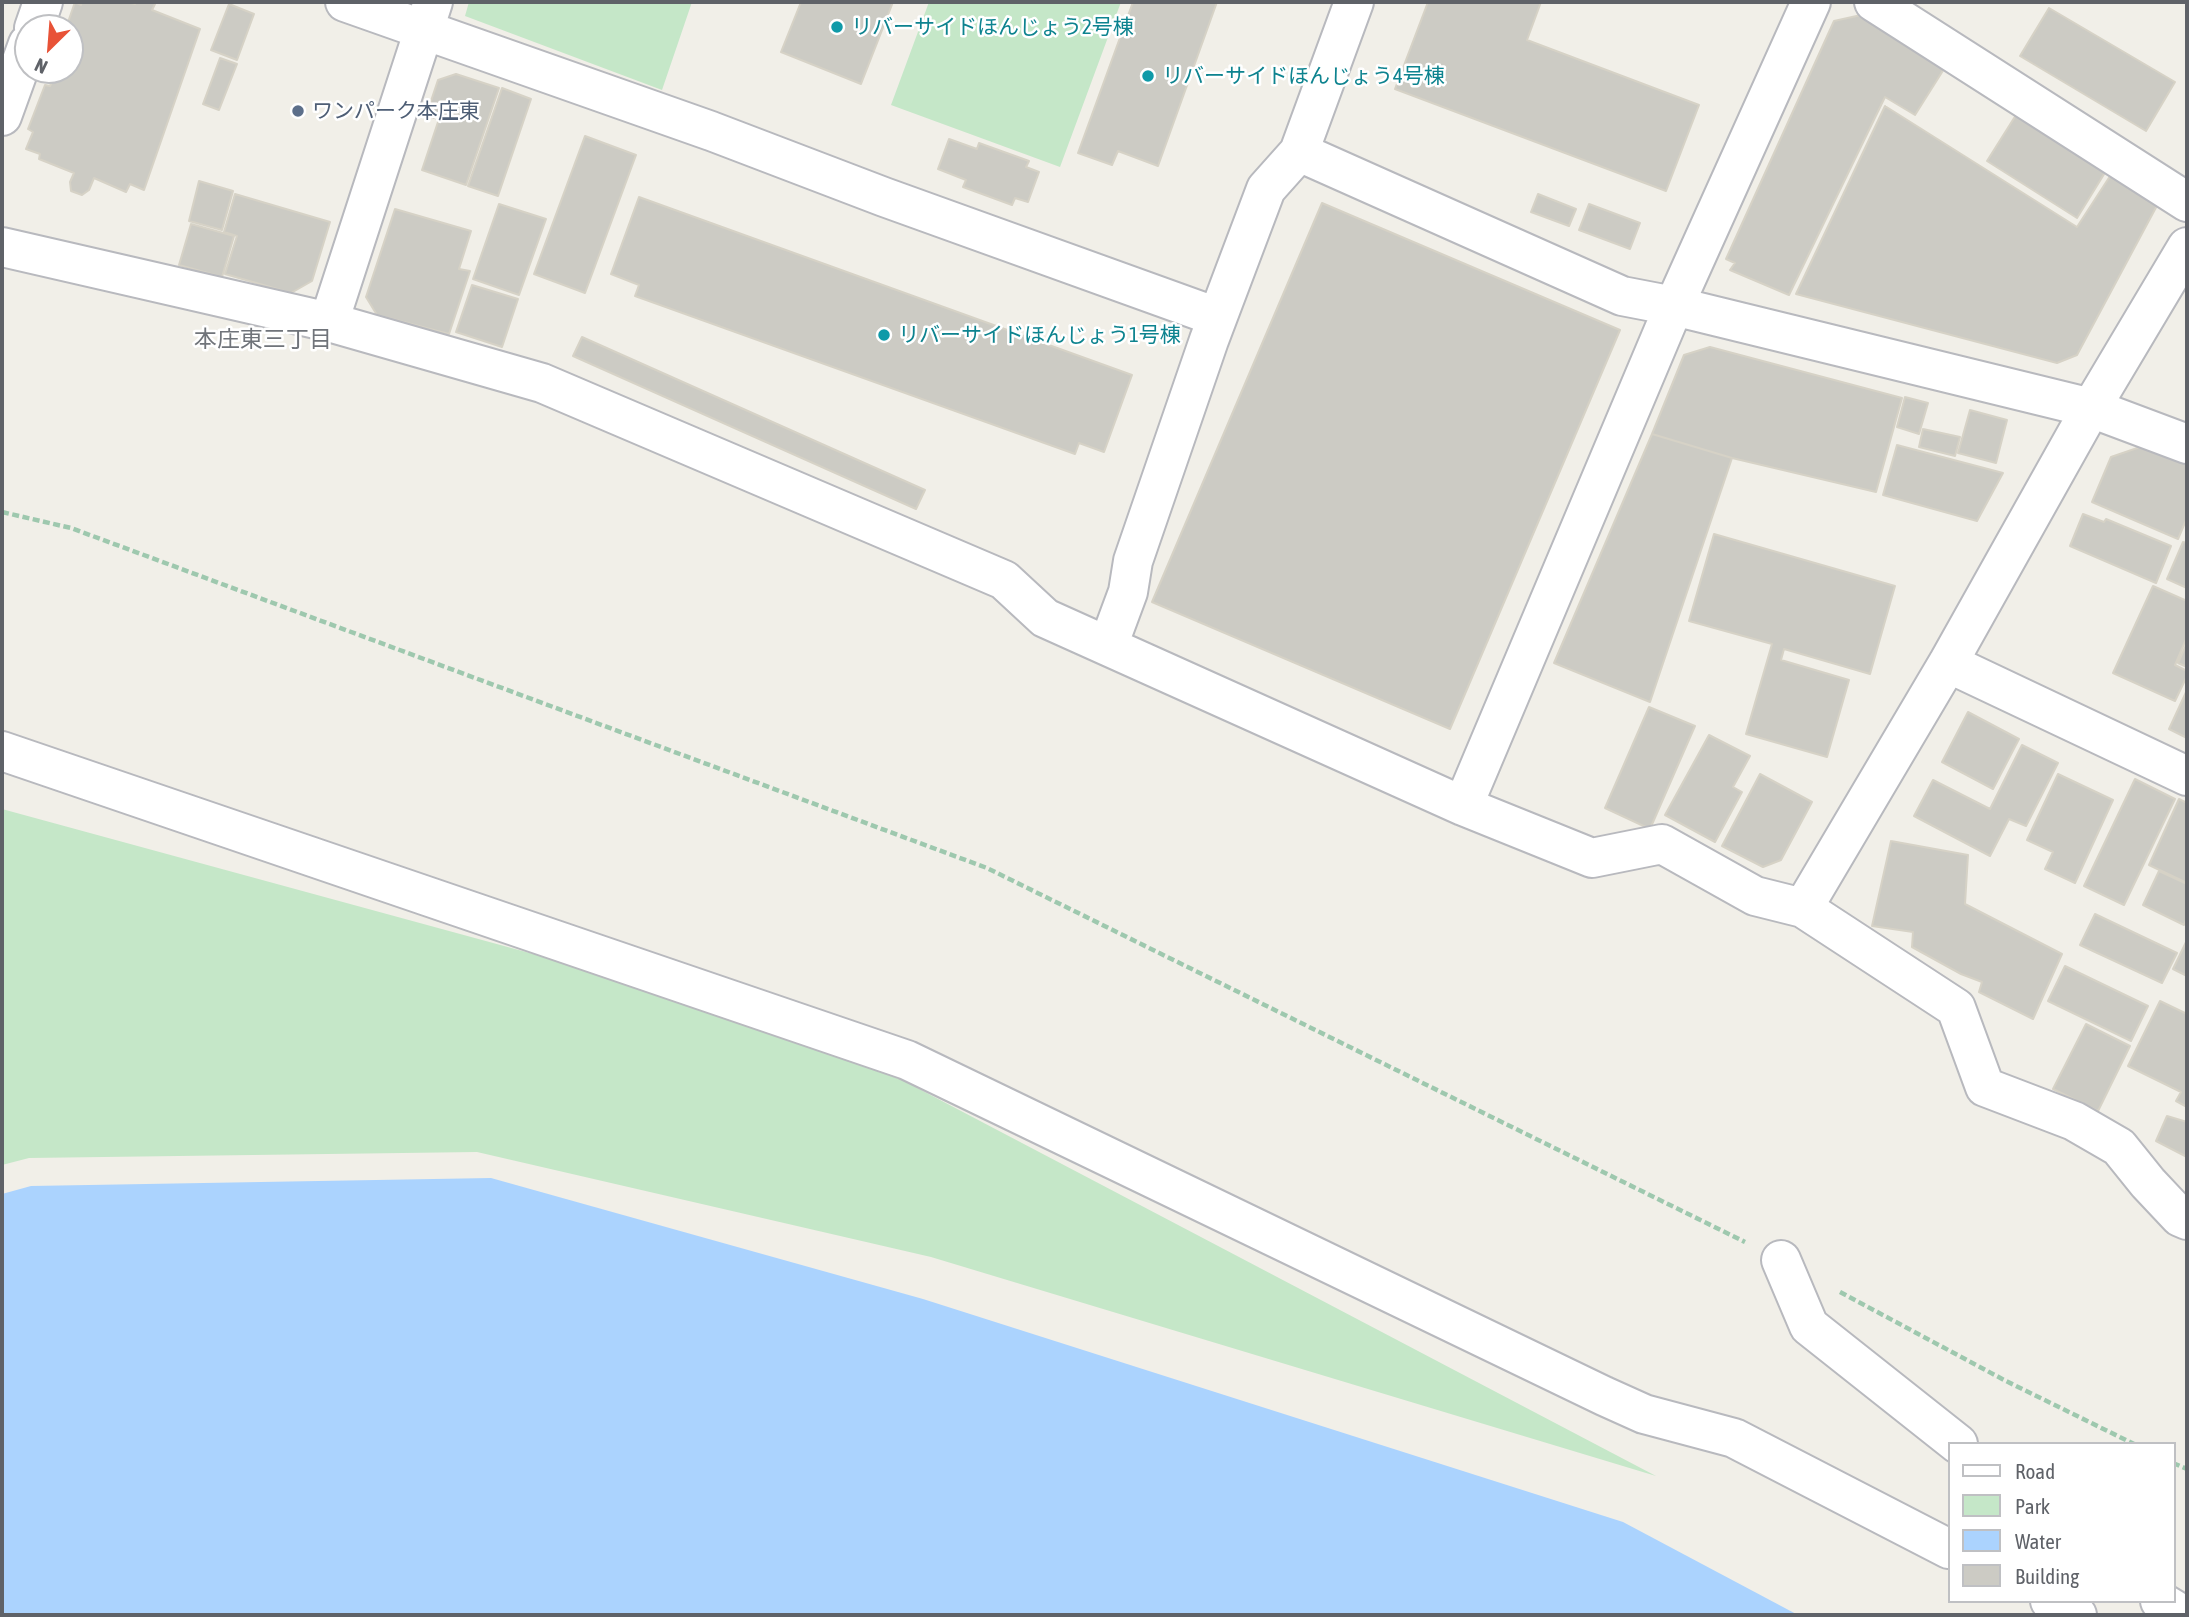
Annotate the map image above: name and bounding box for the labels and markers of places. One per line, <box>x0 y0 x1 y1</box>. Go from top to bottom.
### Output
place label: リバーサイドほんじょう2号棟 <box>851 14 1134 40</box>
marker: リバーサイドほんじょう2号棟 <box>829 19 845 35</box>
place label: リバーサイドほんじょう4号棟 <box>1162 63 1445 89</box>
marker: リバーサイドほんじょう4号棟 <box>1140 68 1156 84</box>
place label: ワンパーク本庄東 <box>312 98 480 124</box>
marker: ワンパーク本庄東 <box>290 103 306 119</box>
place label: リバーサイドほんじょう1号棟 <box>898 322 1181 348</box>
marker: リバーサイドほんじょう1号棟 <box>876 327 892 343</box>

